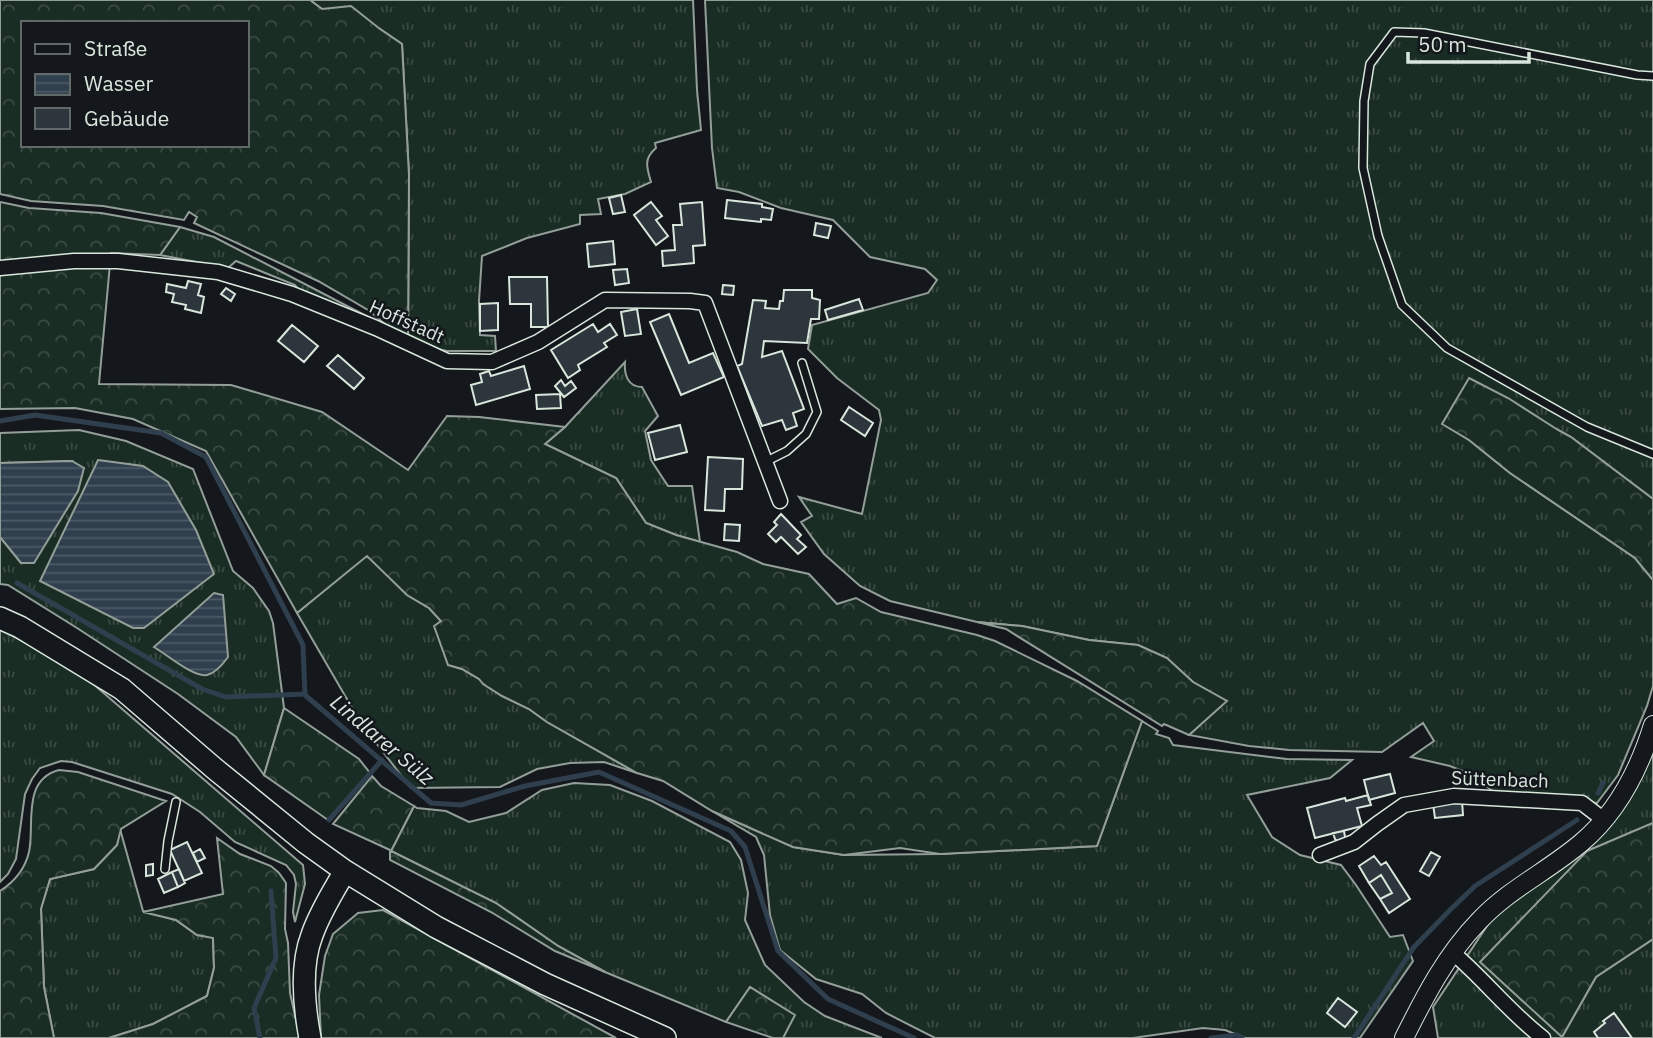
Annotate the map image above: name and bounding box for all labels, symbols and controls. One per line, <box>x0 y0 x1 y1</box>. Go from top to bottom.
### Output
legend <box>21 21 248 147</box>
scale bar <box>1408 21 1529 65</box>
text: 50 m <box>1418 30 1467 58</box>
text: Straße <box>84 34 147 62</box>
text: Wasser <box>84 69 154 97</box>
text: Gebäude <box>84 104 169 132</box>
street label: Hoffstadt <box>366 294 448 348</box>
water label: Lindlarer Sülz <box>325 688 441 791</box>
street label: Süttenbach <box>1451 765 1549 793</box>

